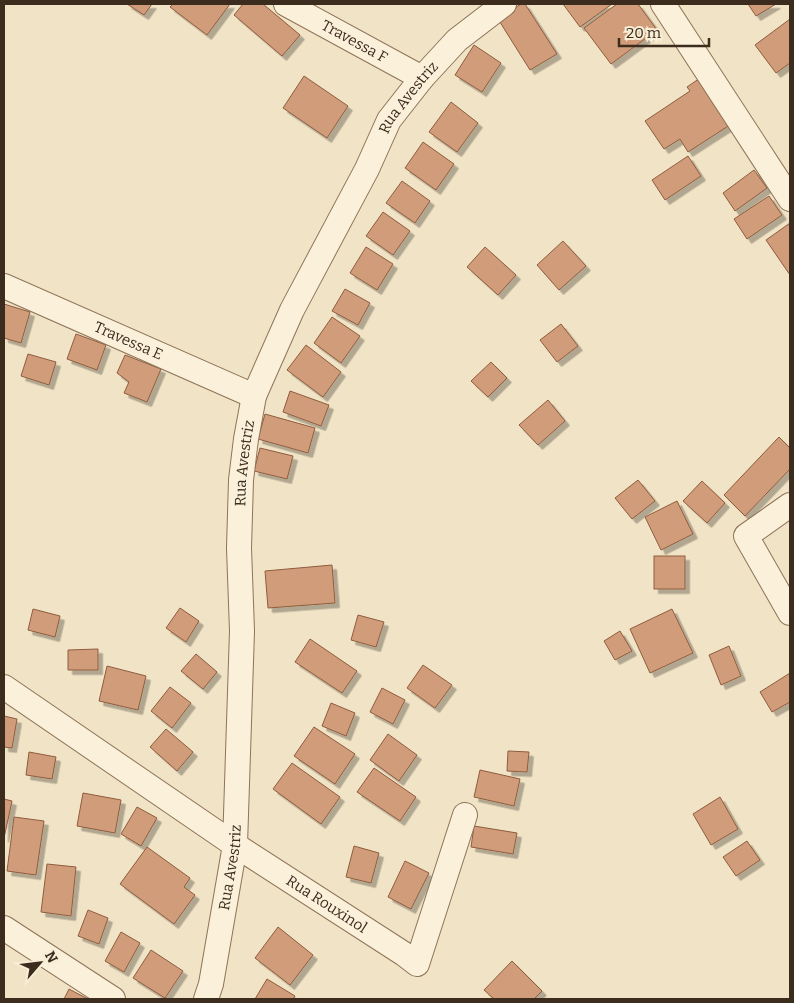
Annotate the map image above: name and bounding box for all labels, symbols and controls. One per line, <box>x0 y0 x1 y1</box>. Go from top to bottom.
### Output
scale bar <box>619 15 709 47</box>
street label: Travessa F <box>318 16 391 67</box>
text: 20 m <box>626 24 662 42</box>
street label: Rua Avestriz <box>375 58 442 136</box>
street label: Travessa E <box>91 318 166 364</box>
street label: Rua Avestriz <box>231 419 258 507</box>
street label: Rua Avestriz <box>215 824 245 912</box>
street label: Rua Rouxinol <box>283 871 370 937</box>
north arrow <box>15 938 65 988</box>
text: N <box>41 948 61 966</box>

